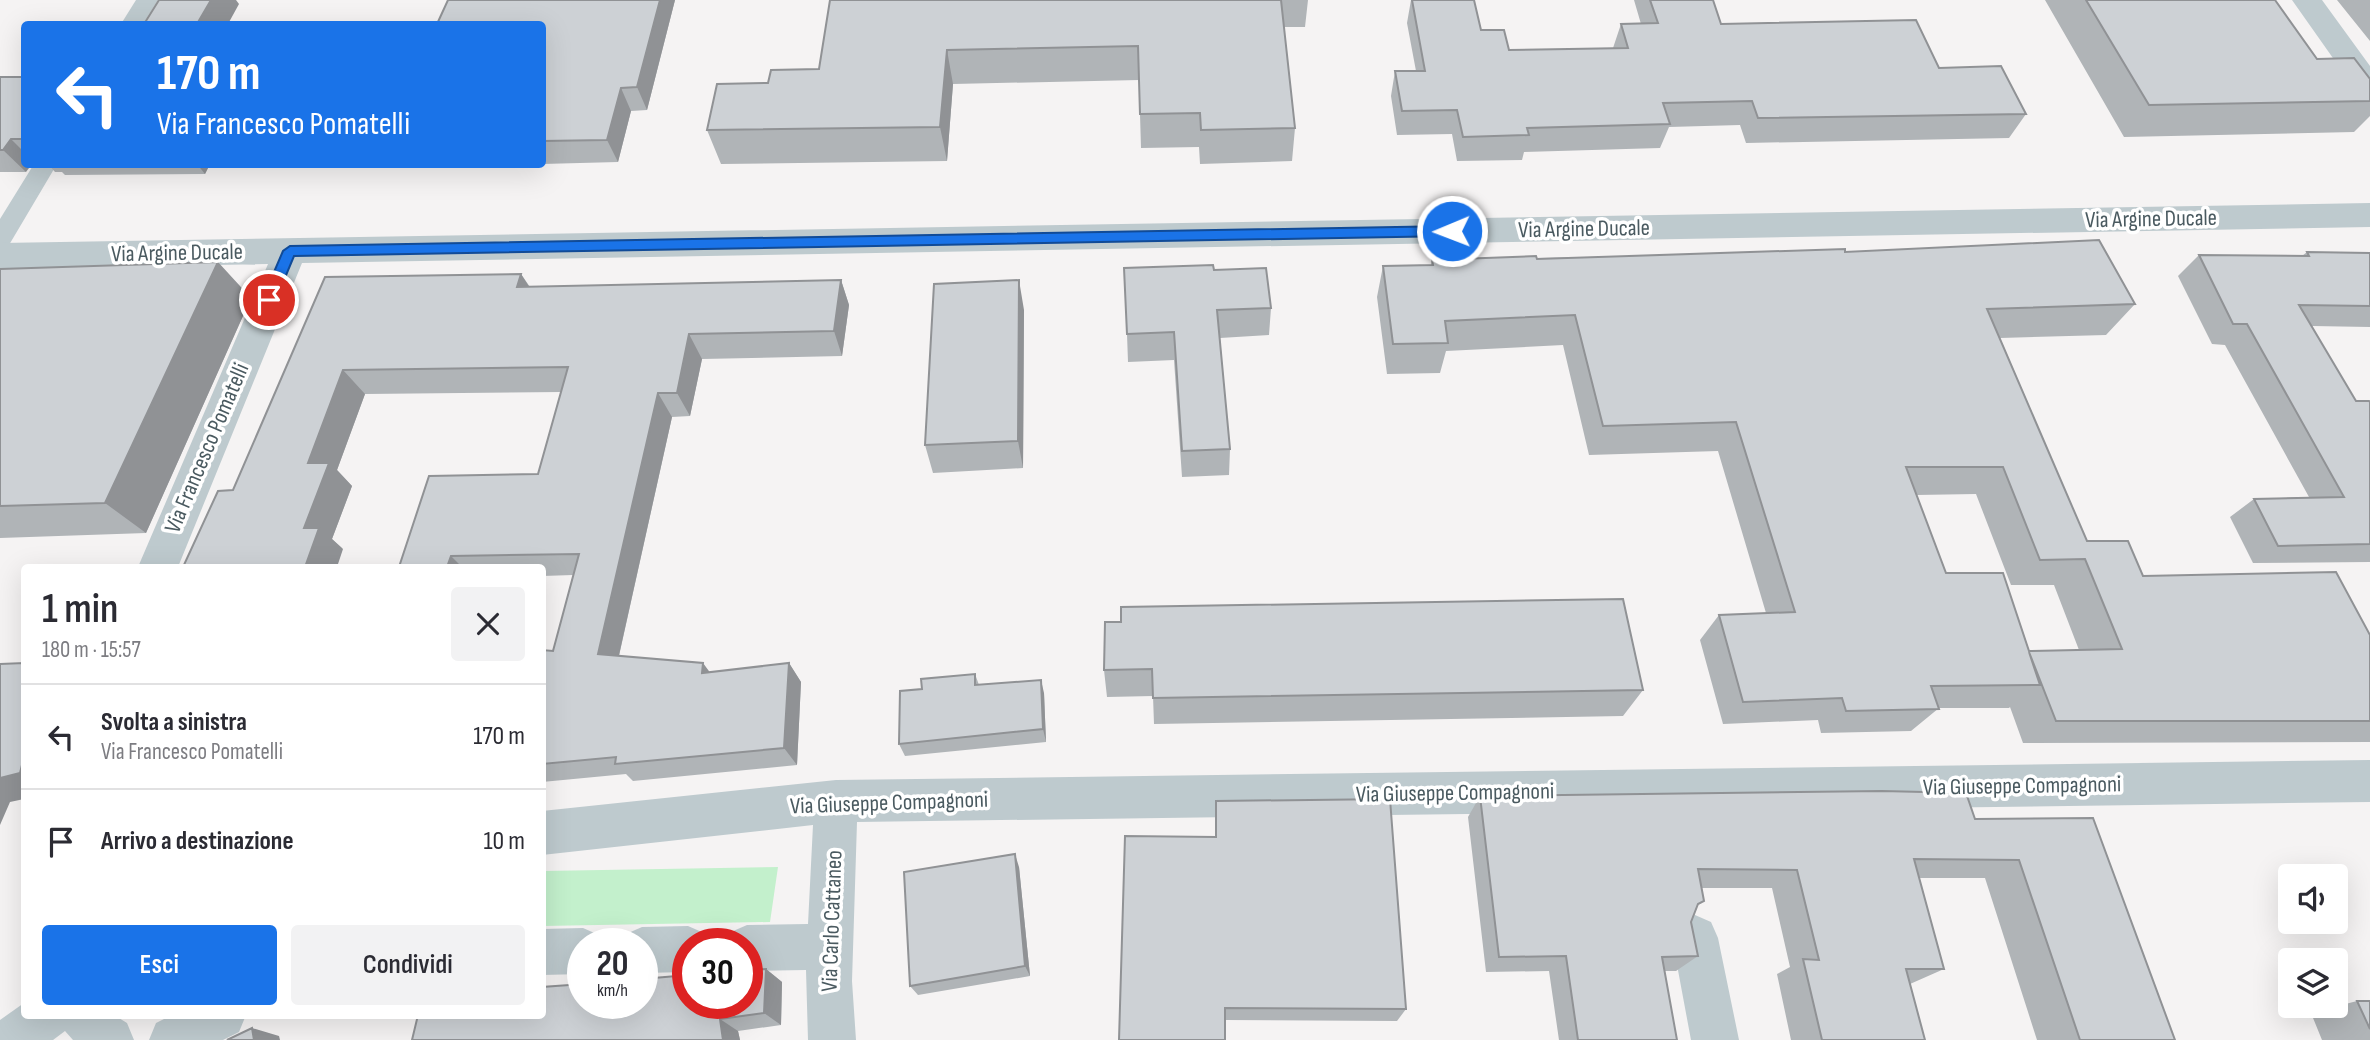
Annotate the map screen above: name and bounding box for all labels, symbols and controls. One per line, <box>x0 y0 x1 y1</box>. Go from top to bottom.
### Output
text: 170 m <box>157 45 261 104</box>
icon: left <box>42 49 133 140</box>
text: Via Francesco Pomatelli <box>157 105 410 144</box>
position arrow <box>1415 194 1489 268</box>
street label: Via Argine Ducale <box>2085 204 2217 234</box>
street label: Via Argine Ducale <box>1518 214 1650 244</box>
street label: Via Argine Ducale <box>111 238 243 268</box>
pin <box>239 270 299 330</box>
icon: arrive <box>250 281 288 319</box>
street label: Via Francesco Pomatelli <box>159 359 255 537</box>
text: 1 min <box>42 584 118 635</box>
button: close <box>451 587 525 661</box>
text: 180 m · 15:57 <box>42 636 141 664</box>
text: Svolta a sinistra <box>101 707 247 738</box>
icon: left <box>42 718 80 756</box>
text: 170 m <box>473 721 525 752</box>
text: Via Francesco Pomatelli <box>101 738 283 766</box>
street label: Via Giuseppe Compagnoni <box>1923 770 2121 802</box>
street label: Via Giuseppe Compagnoni <box>1356 777 1554 809</box>
street label: Via Giuseppe Compagnoni <box>789 786 989 820</box>
icon: arrive <box>42 823 80 861</box>
text: Arrivo a destinazione <box>101 826 294 857</box>
text: 10 m <box>483 826 525 857</box>
street label: Via Carlo Cattaneo <box>816 850 848 992</box>
map controls <box>2278 864 2348 1018</box>
button: sound <box>2278 864 2348 934</box>
button: Esci <box>42 925 277 1005</box>
button: Condividi <box>291 925 525 1005</box>
speed limit sign: 30 <box>672 928 763 1019</box>
text: 20 <box>597 943 629 986</box>
button: layers <box>2278 948 2348 1018</box>
text: km/h <box>597 980 628 1001</box>

